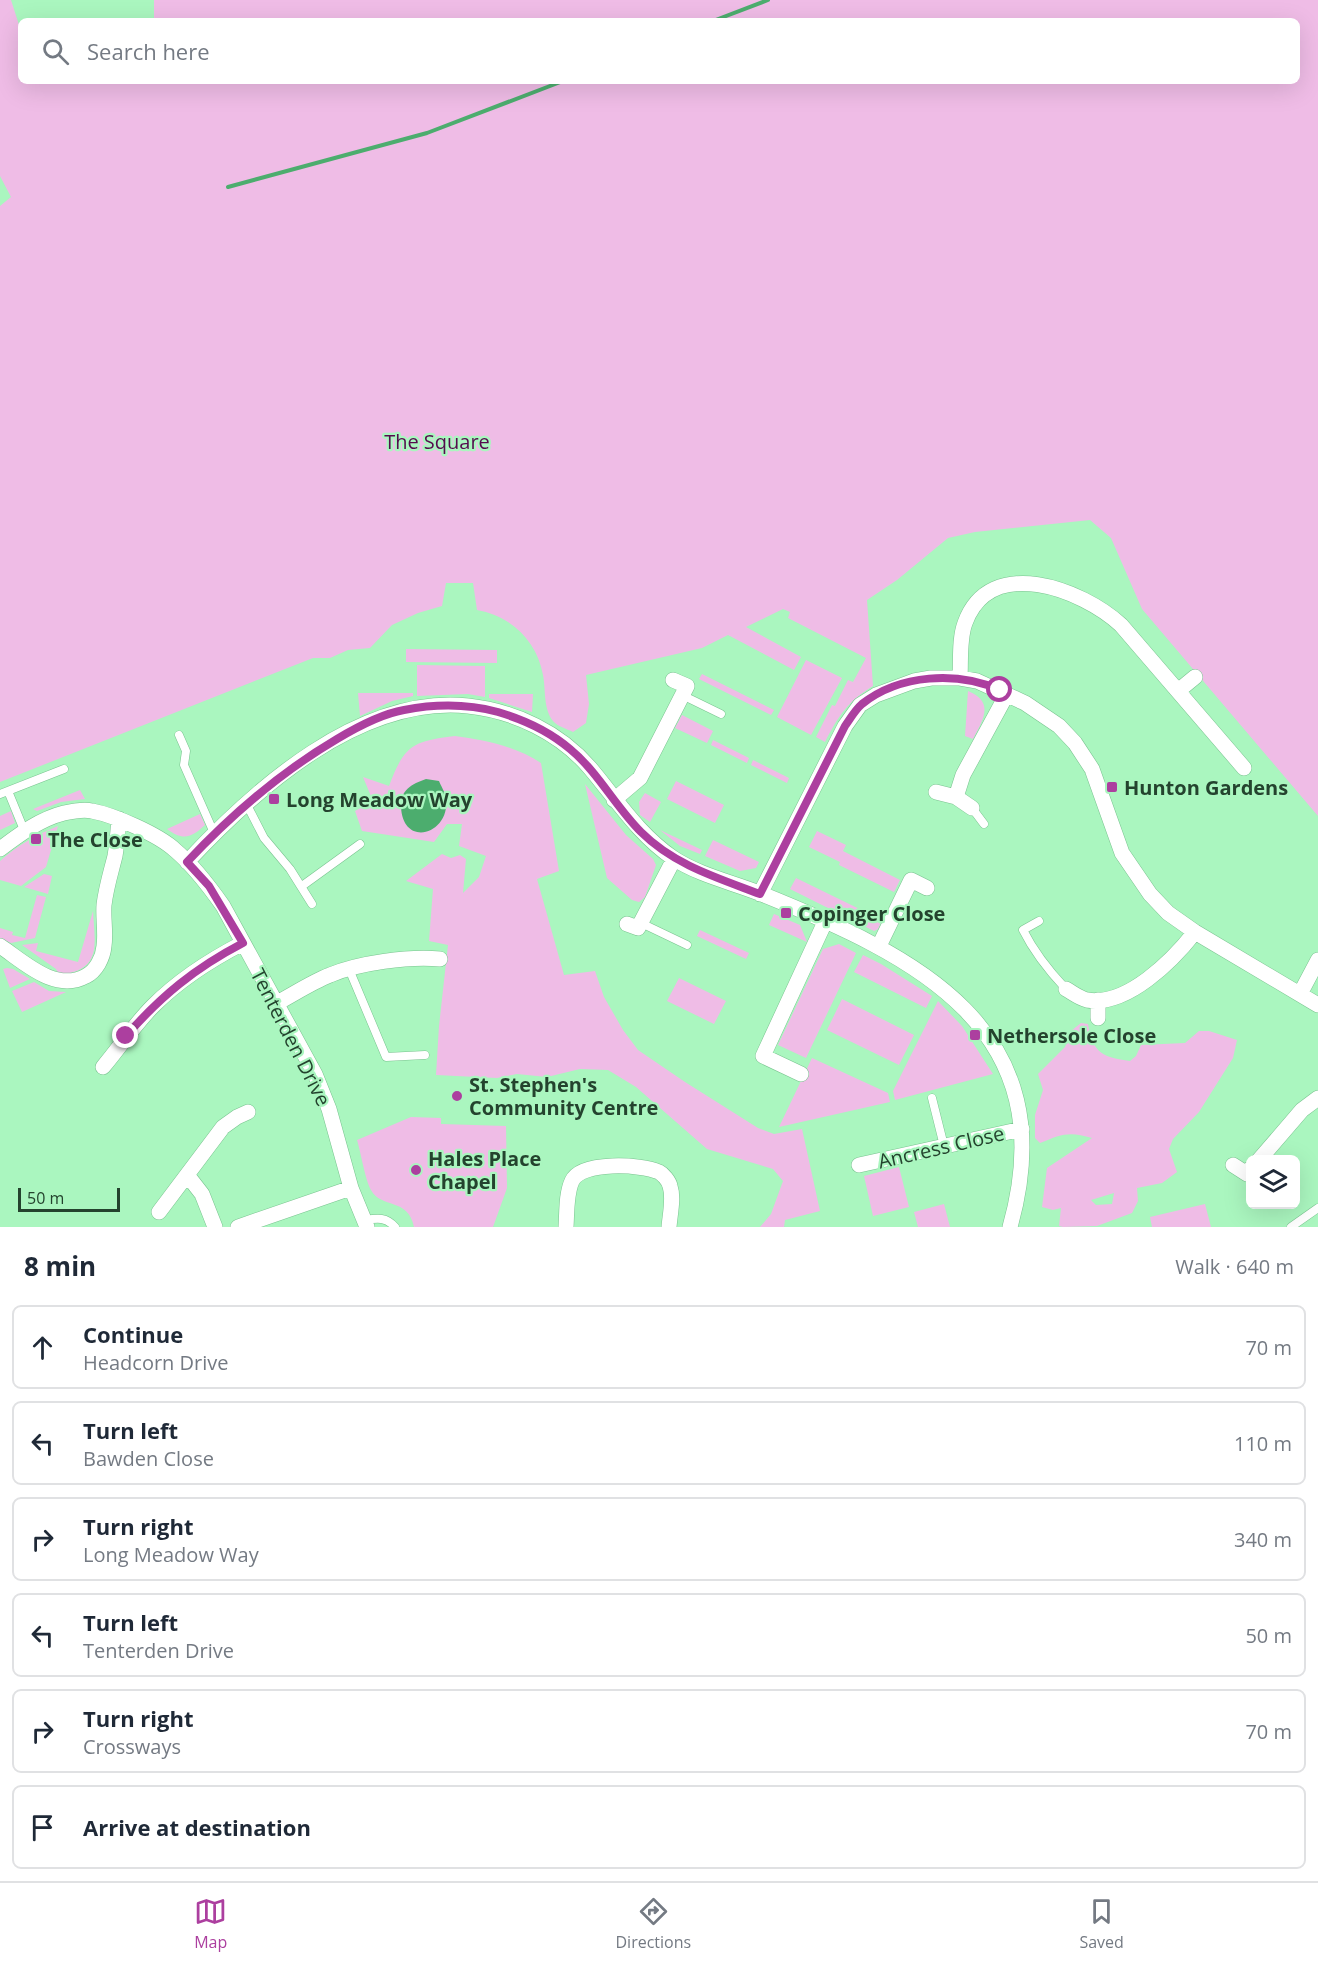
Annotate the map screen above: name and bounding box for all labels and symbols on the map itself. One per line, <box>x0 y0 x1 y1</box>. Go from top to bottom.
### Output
park label: The Square <box>384 428 490 455</box>
route start <box>986 676 1012 702</box>
place label: Hunton Gardens <box>1124 774 1288 801</box>
marker: Hunton Gardens <box>1105 780 1119 794</box>
place label: Long Meadow Way <box>286 786 473 813</box>
marker: Long Meadow Way <box>267 792 281 806</box>
place label: The Close <box>48 826 143 853</box>
marker: The Close <box>29 832 43 846</box>
place label: Copinger Close <box>798 900 945 927</box>
marker: Copinger Close <box>779 906 793 920</box>
street label: Tenterden Drive <box>245 964 337 1110</box>
route end <box>112 1022 138 1048</box>
place label: Nethersole Close <box>987 1022 1156 1049</box>
marker: Nethersole Close <box>968 1028 982 1042</box>
place label: St. Stephen's Community Centre <box>469 1071 658 1121</box>
marker: St. Stephen's Community Centre <box>450 1089 464 1103</box>
street label: Ancress Close <box>875 1119 1007 1175</box>
place label: Hales Place Chapel <box>428 1145 541 1195</box>
marker: Hales Place Chapel <box>409 1163 423 1177</box>
scale bar <box>18 1185 120 1212</box>

